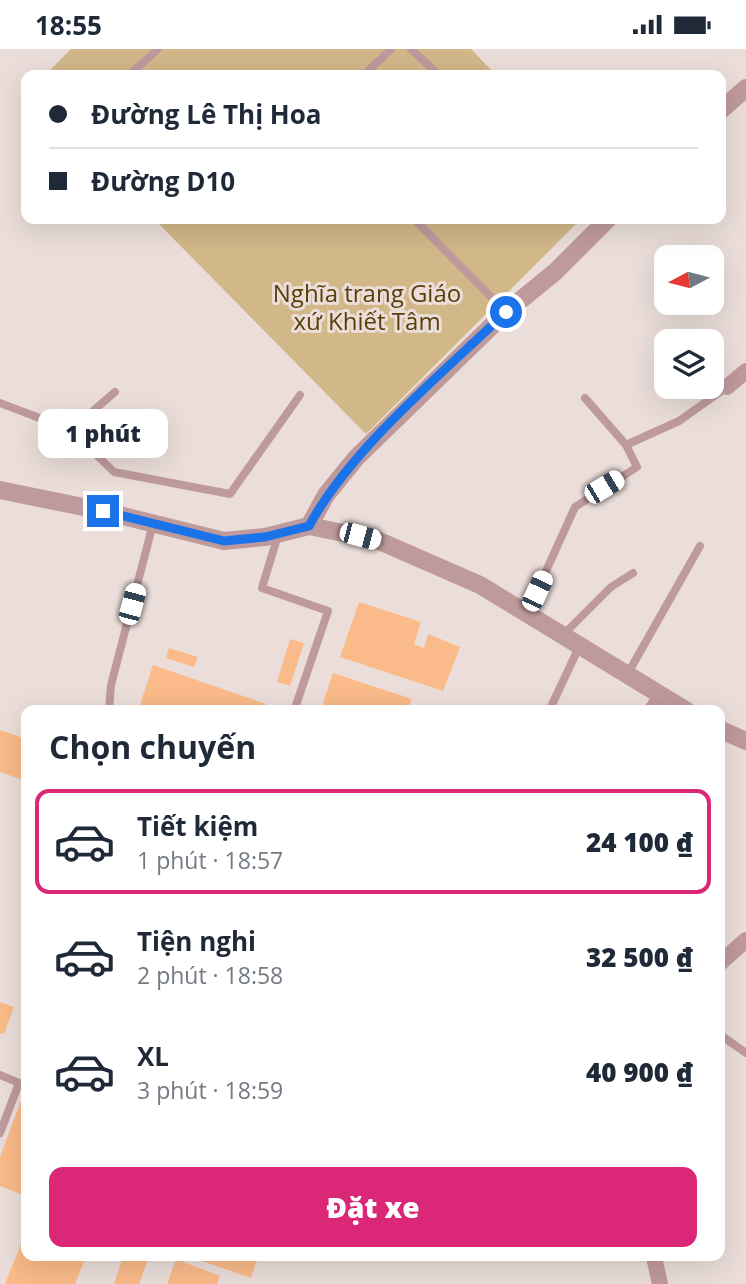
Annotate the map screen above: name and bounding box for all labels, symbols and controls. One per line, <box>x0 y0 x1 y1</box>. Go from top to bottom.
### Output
text: 18:55 <box>35 7 102 43</box>
text: Đường Lê Thị Hoa <box>91 96 322 132</box>
text: Đường D10 <box>91 163 235 199</box>
north arrow <box>654 245 724 315</box>
map controls <box>654 245 724 399</box>
park label: Nghĩa trang Giáo xứ Khiết Tâm <box>273 276 461 337</box>
route start <box>490 296 522 328</box>
button: layers <box>654 329 724 399</box>
callout: 1 phút <box>38 409 168 459</box>
text: 1 phút <box>65 417 141 449</box>
car <box>581 467 628 507</box>
route end <box>87 495 119 527</box>
car <box>337 520 384 552</box>
car <box>519 568 556 614</box>
car <box>117 581 148 627</box>
text: Chọn chuyến <box>49 725 256 768</box>
text: Tiết kiệm <box>137 808 258 844</box>
icon: car <box>53 810 116 873</box>
text: 24 100 ₫ <box>586 824 693 860</box>
text: 1 phút · 18:57 <box>137 844 283 876</box>
text: Tiện nghi <box>137 923 256 959</box>
icon: car <box>53 925 116 988</box>
text: 32 500 ₫ <box>586 939 693 975</box>
text: 2 phút · 18:58 <box>137 959 283 991</box>
text: XL <box>137 1038 169 1074</box>
icon: car <box>53 1040 116 1103</box>
text: 40 900 ₫ <box>586 1054 693 1090</box>
text: 3 phút · 18:59 <box>137 1074 283 1106</box>
button: Đặt xe <box>49 1167 697 1247</box>

